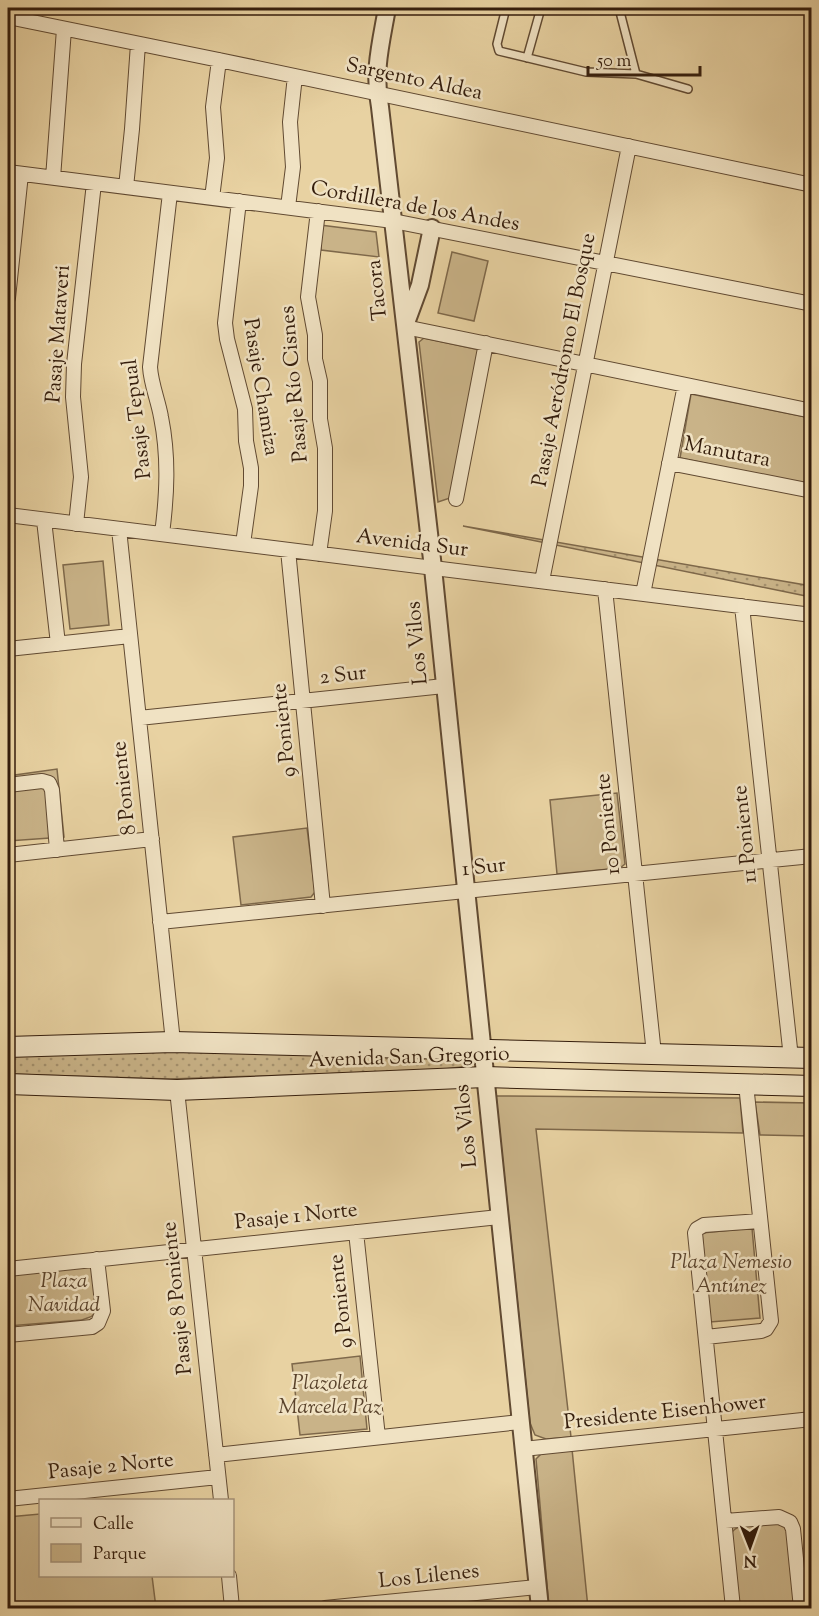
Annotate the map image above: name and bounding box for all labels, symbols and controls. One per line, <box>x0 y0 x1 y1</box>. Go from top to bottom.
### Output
scale bar <box>588 39 700 77</box>
text: 50 m <box>596 49 632 75</box>
street label: Sargento Aldea <box>343 51 485 109</box>
street label: Cordillera de los Andes <box>308 174 522 240</box>
street label: Pasaje Aeródromo El Bosque <box>526 231 604 489</box>
street label: Tacora <box>360 258 396 322</box>
street label: Pasaje Mataveri <box>39 264 79 404</box>
street label: Pasaje Río Cisnes <box>273 304 317 464</box>
street label: Pasaje Chamiza <box>234 316 286 458</box>
street label: Pasaje Tepual <box>116 357 160 481</box>
street label: Manutara <box>681 430 773 476</box>
street label: Avenida Sur <box>354 522 470 566</box>
street label: Los Vilos <box>399 600 437 686</box>
street label: 2 Sur <box>318 659 368 693</box>
street label: 9 Poniente <box>265 682 305 778</box>
street label: 8 Poniente <box>105 739 145 837</box>
street label: 10 Poniente <box>589 772 629 876</box>
street label: 11 Poniente <box>726 783 766 885</box>
street label: 1 Sur <box>460 851 508 885</box>
street label: Avenida San Gregorio <box>308 1039 510 1077</box>
street label: Los Vilos <box>448 1083 486 1169</box>
street label: Pasaje 1 Norte <box>233 1196 359 1238</box>
street label: Pasaje 8 Poniente <box>155 1220 201 1376</box>
park label: Plaza Nemesio Antúnez <box>670 1248 792 1302</box>
street label: 9 Poniente <box>322 1253 362 1349</box>
park label: Plaza Navidad <box>28 1267 101 1321</box>
park label: Plazoleta Marcela Paz <box>278 1369 382 1423</box>
street label: Presidente Eisenhower <box>562 1387 768 1439</box>
street label: Pasaje 2 Norte <box>47 1445 175 1489</box>
legend <box>39 1499 234 1577</box>
text: Calle <box>93 1512 134 1538</box>
north arrow <box>720 1517 780 1577</box>
text: Parque <box>93 1542 146 1568</box>
text: N <box>743 1548 757 1571</box>
street label: Los Lilenes <box>377 1557 481 1597</box>

